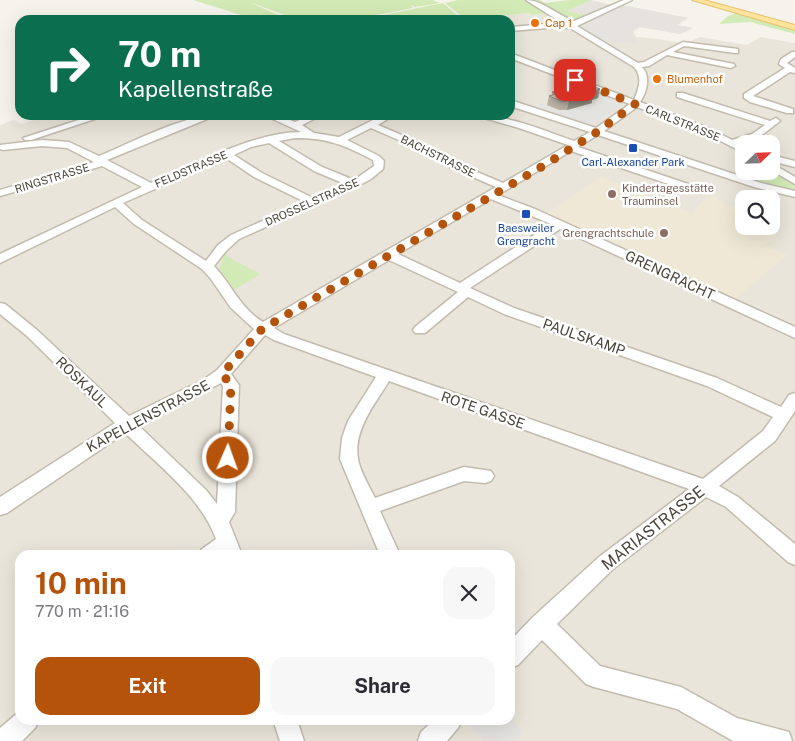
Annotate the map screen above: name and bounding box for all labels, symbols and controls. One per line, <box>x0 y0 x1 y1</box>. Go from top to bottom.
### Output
marker: Cap 1 <box>529 17 541 29</box>
place label: Cap 1 <box>545 17 572 29</box>
text: 70 m <box>118 34 201 75</box>
icon: right <box>35 35 100 100</box>
pin <box>554 59 596 101</box>
icon: arrive <box>561 66 589 94</box>
marker: Blumenhof <box>651 73 663 85</box>
place label: Blumenhof <box>667 73 723 85</box>
text: Kapellenstraße <box>118 76 273 102</box>
street label: CARLSTRASSE <box>644 103 722 144</box>
street label: BACHSTRASSE <box>399 133 477 179</box>
north arrow <box>735 135 780 180</box>
map controls <box>735 135 780 235</box>
marker: Carl-Alexander Park <box>627 142 639 154</box>
street label: FELDSTRASSE <box>153 148 229 190</box>
place label: Carl-Alexander Park <box>581 156 685 168</box>
street label: RINGSTRASSE <box>13 161 91 195</box>
street label: DROSSELSTRASSE <box>263 176 361 228</box>
place label: Kindertagesstätte Trauminsel <box>622 182 714 207</box>
marker: Kindertagesstätte Trauminsel <box>606 188 618 200</box>
button: search <box>735 190 780 235</box>
marker: Baesweiler Grengracht <box>520 208 532 220</box>
place label: Baesweiler Grengracht <box>497 222 555 247</box>
place label: Grengrachtschule <box>562 227 654 239</box>
marker: Grengrachtschule <box>658 227 670 239</box>
street label: GRENGRACHT <box>623 247 717 303</box>
street label: PAULSKAMP <box>541 315 627 359</box>
street label: ROSKAUL <box>53 353 111 411</box>
street label: KAPELLENSTRASSE <box>84 377 212 455</box>
street label: ROTE GASSE <box>439 388 527 432</box>
position arrow <box>201 431 253 483</box>
street label: MARIASTRASSE <box>598 482 708 574</box>
text: 10 min <box>35 565 127 601</box>
button: close <box>443 567 495 619</box>
text: 770 m · 21:16 <box>35 602 129 621</box>
button: Exit <box>35 657 260 715</box>
button: Share <box>270 657 495 715</box>

